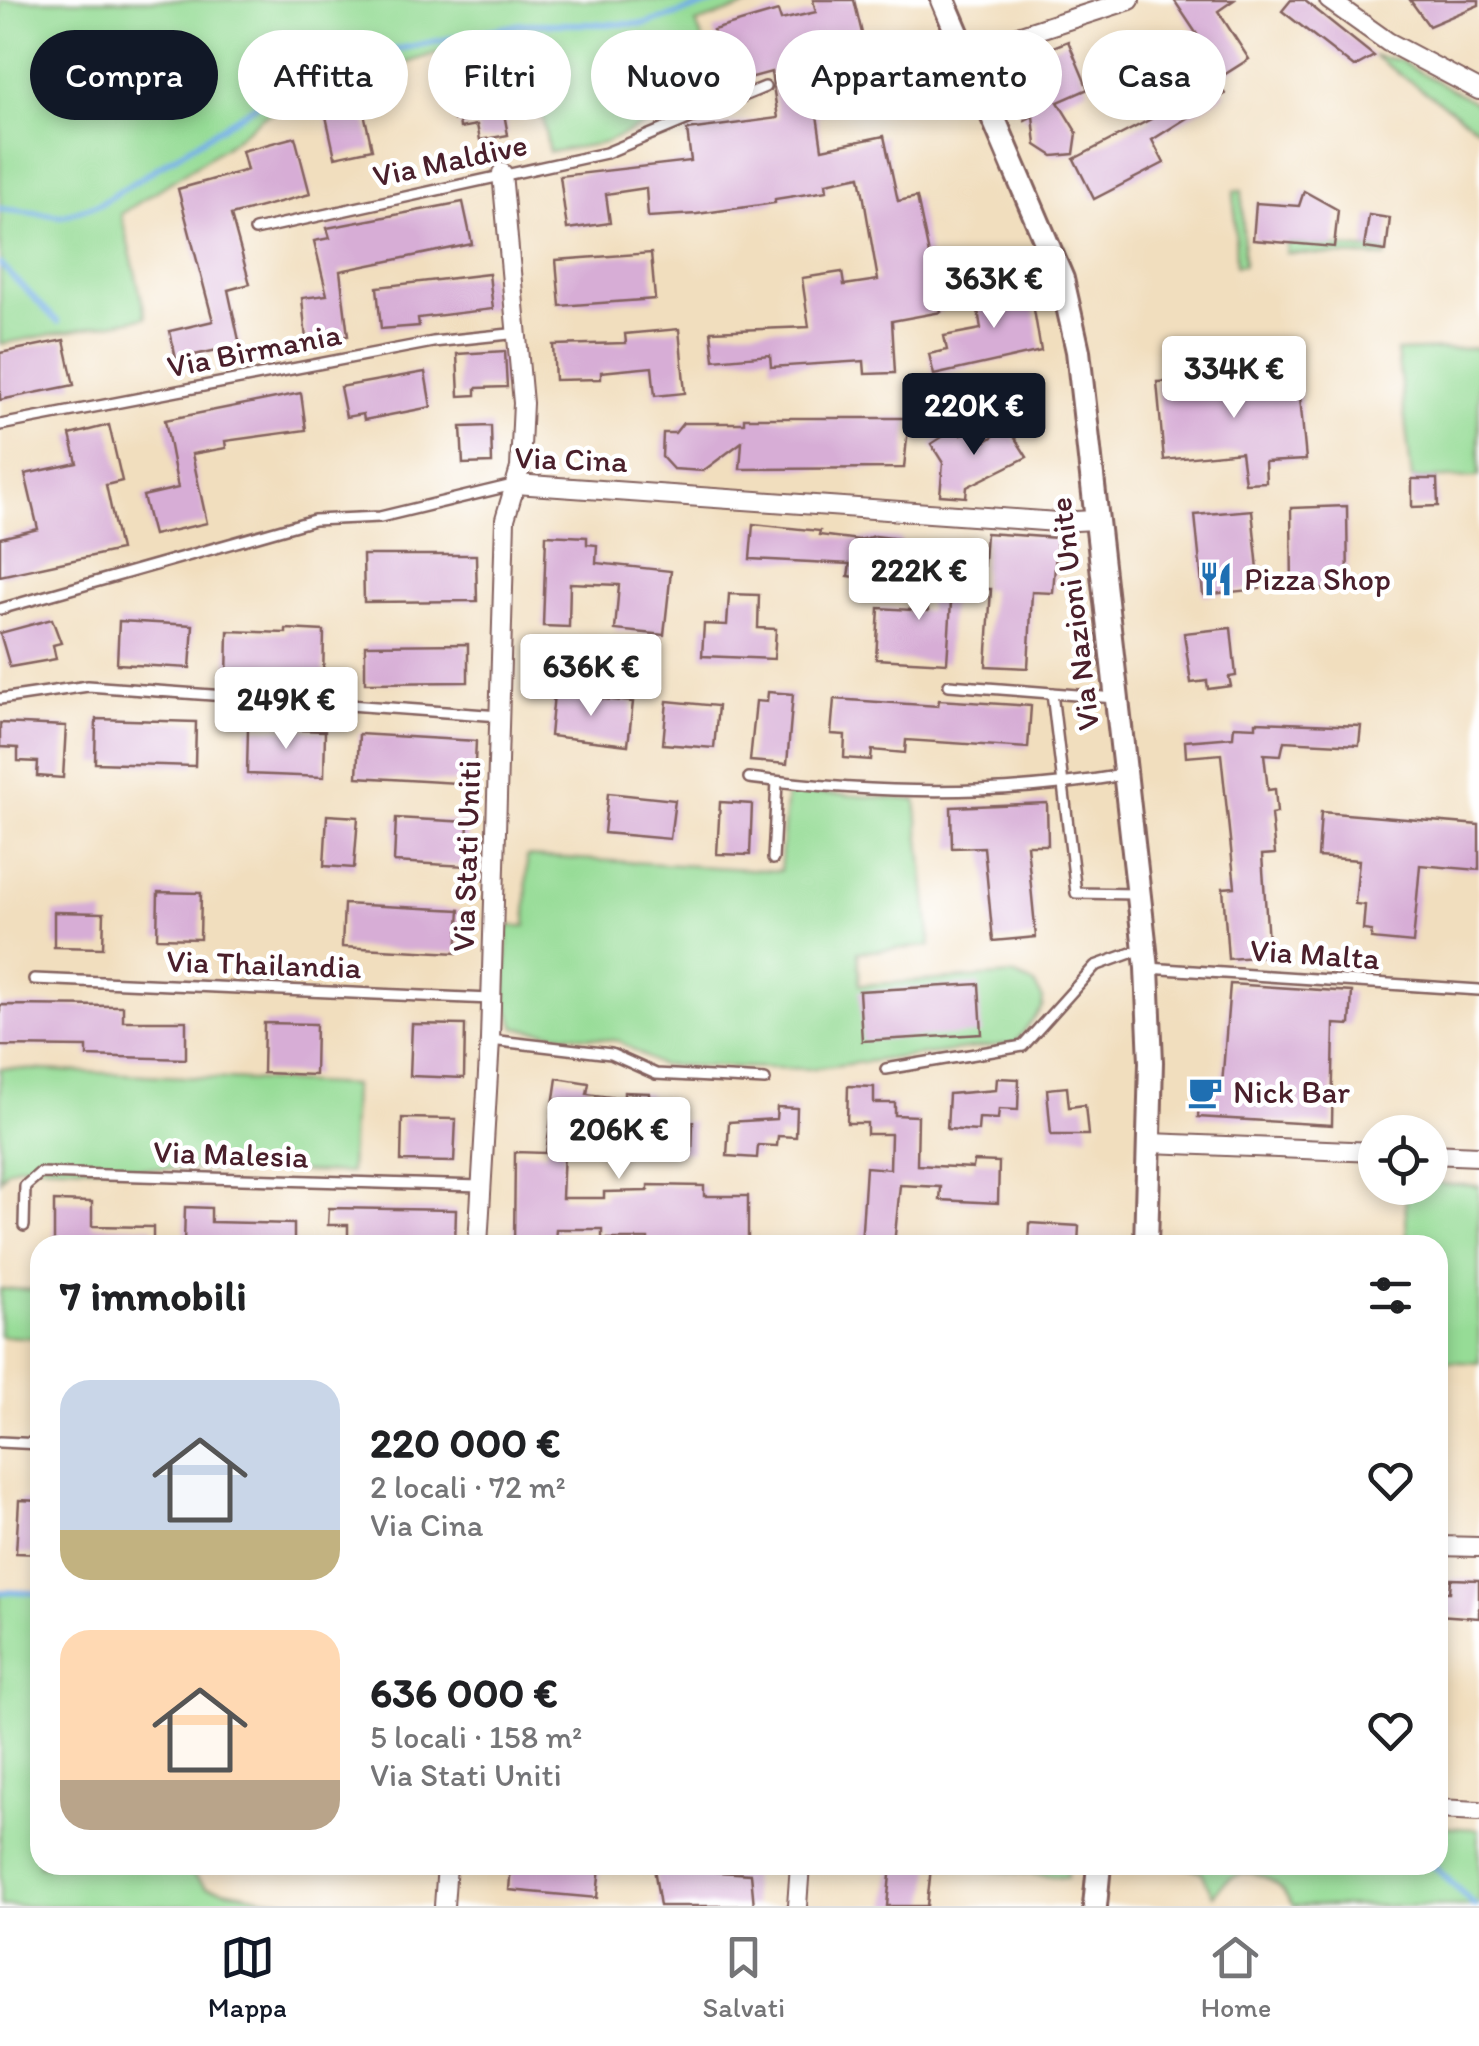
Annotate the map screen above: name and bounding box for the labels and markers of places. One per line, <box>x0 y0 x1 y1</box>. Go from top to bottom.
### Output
pin: 363K € <box>913 246 1075 331</box>
pin: 334K € <box>1153 336 1315 421</box>
pin: 220K € <box>893 373 1055 458</box>
pin: 222K € <box>838 538 1000 623</box>
restaurant icon: Pizza Shop <box>1197 560 1235 598</box>
place label: Pizza Shop <box>1244 560 1391 598</box>
pin: 636K € <box>510 634 672 719</box>
pin: 249K € <box>205 667 367 752</box>
cafe icon: Nick Bar <box>1186 1073 1224 1111</box>
place label: Nick Bar <box>1233 1073 1350 1111</box>
pin: 206K € <box>538 1097 700 1182</box>

